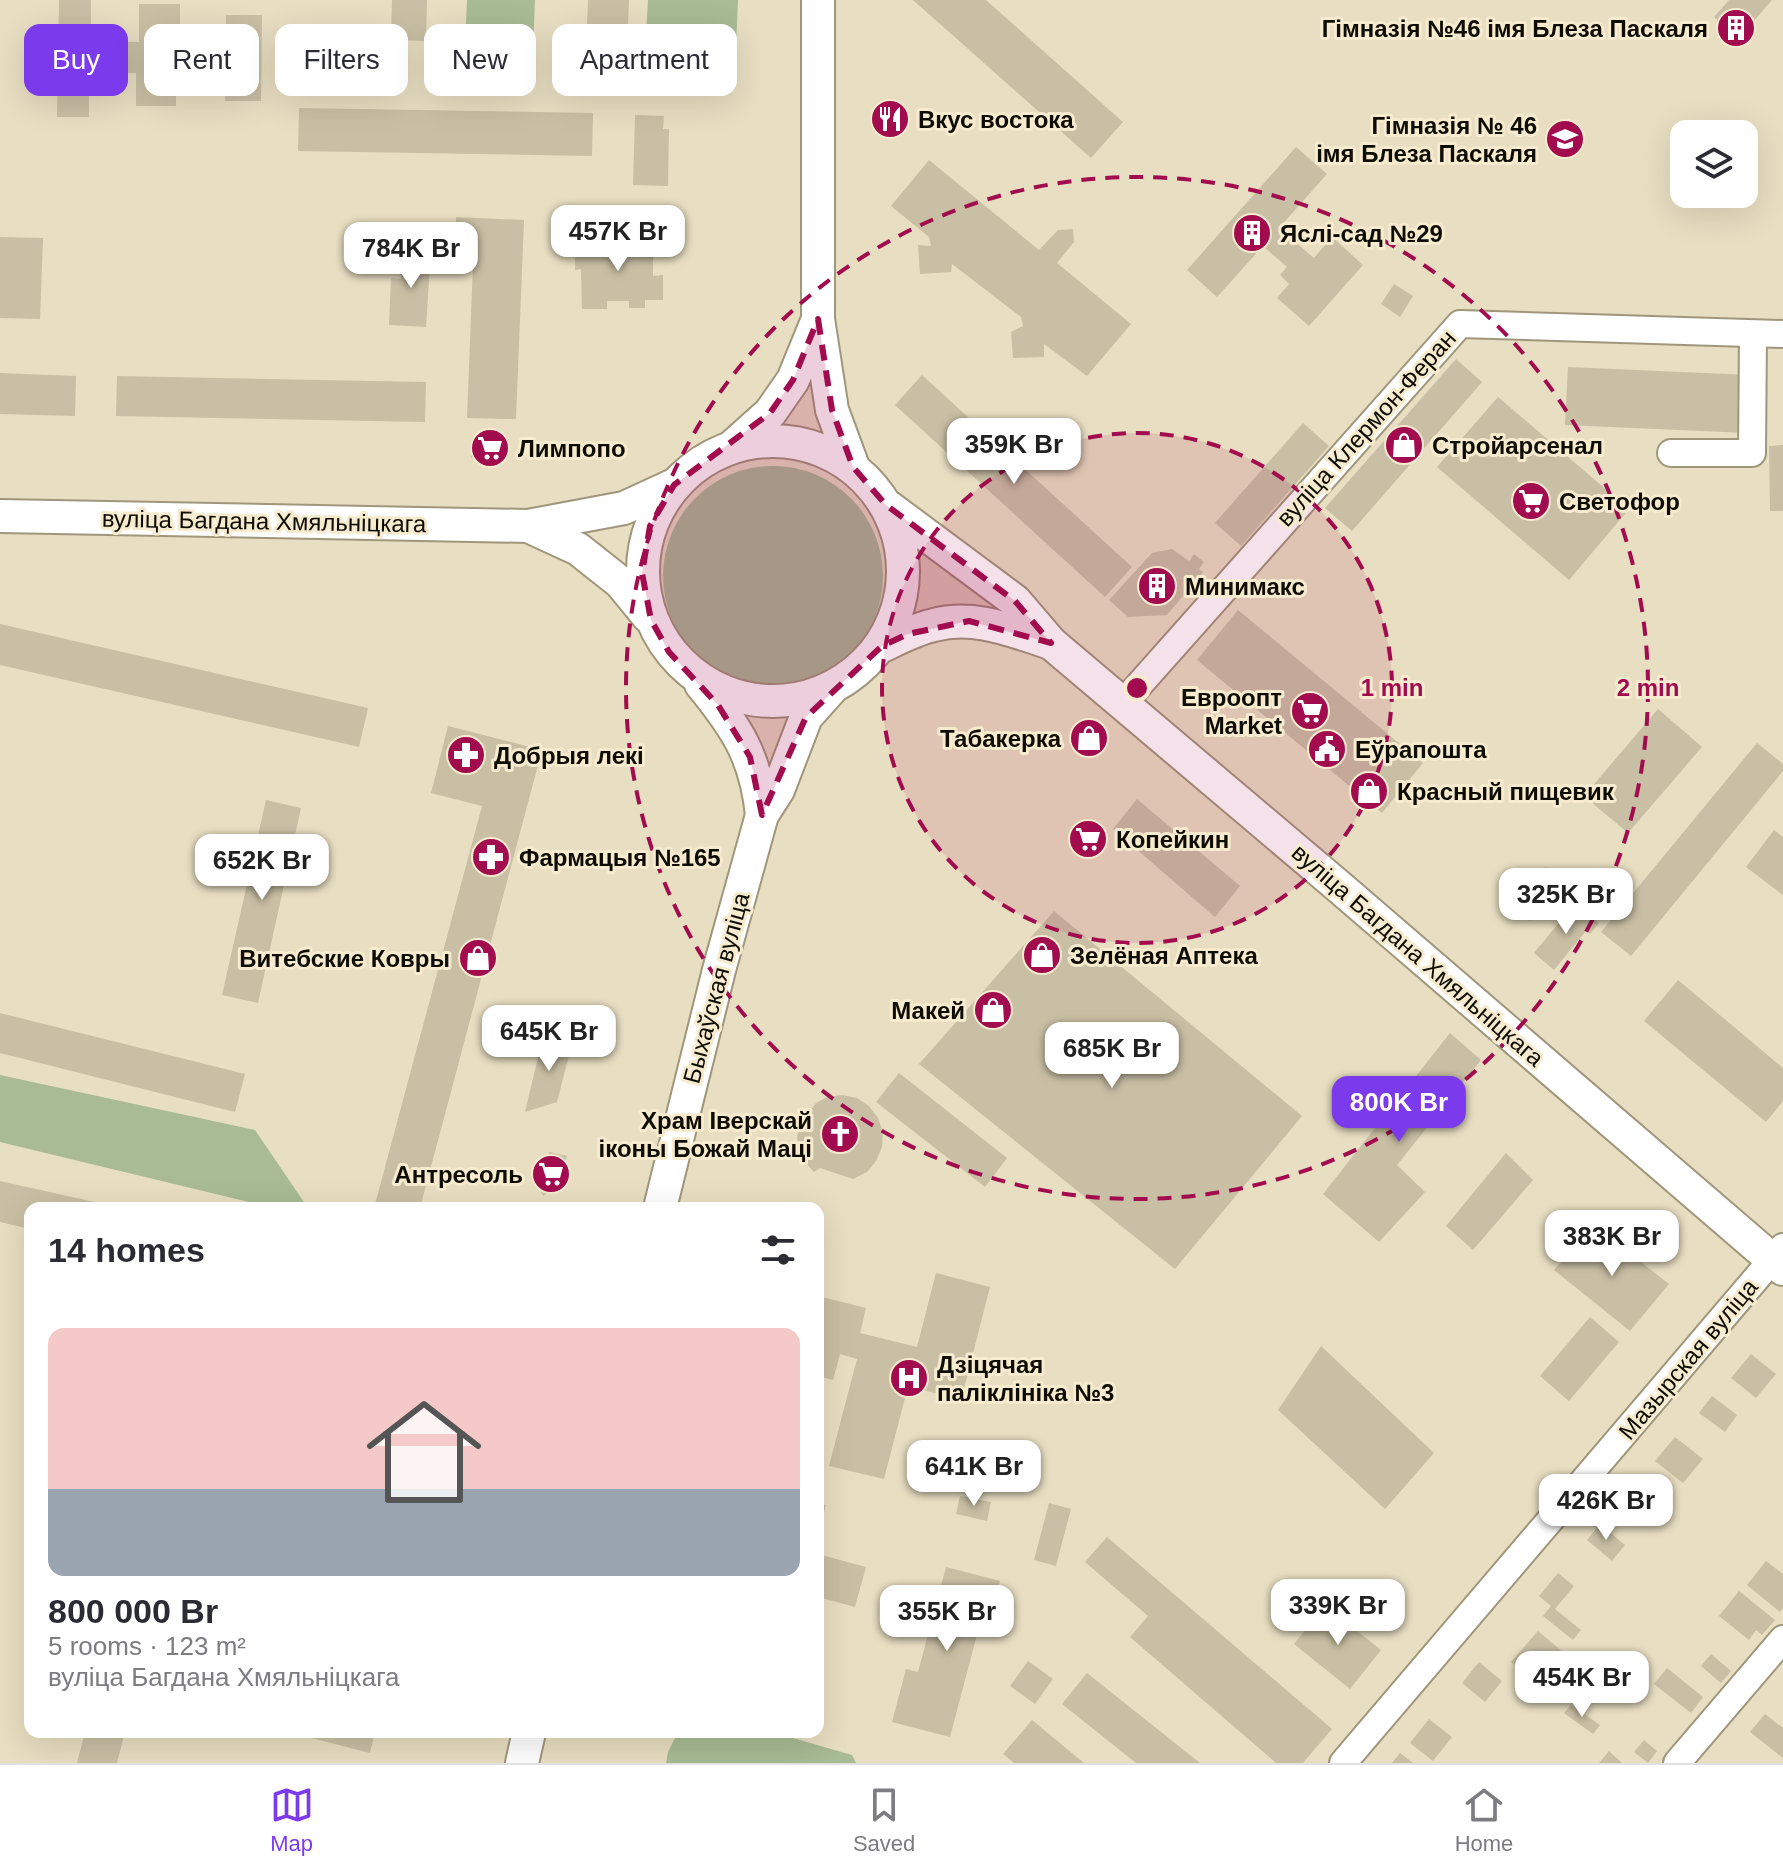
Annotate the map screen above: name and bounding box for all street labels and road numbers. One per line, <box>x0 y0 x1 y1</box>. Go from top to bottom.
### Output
street label: вуліца Клермон-Феран <box>1271 325 1461 531</box>
street label: вуліца Багдана Хмяльніцкага <box>102 505 427 537</box>
street label: вуліца Багдана Хмяльніцкага <box>1287 838 1550 1072</box>
street label: Быхаўская вуліца <box>678 889 755 1086</box>
street label: Мазырская вуліца <box>1613 1273 1763 1445</box>

